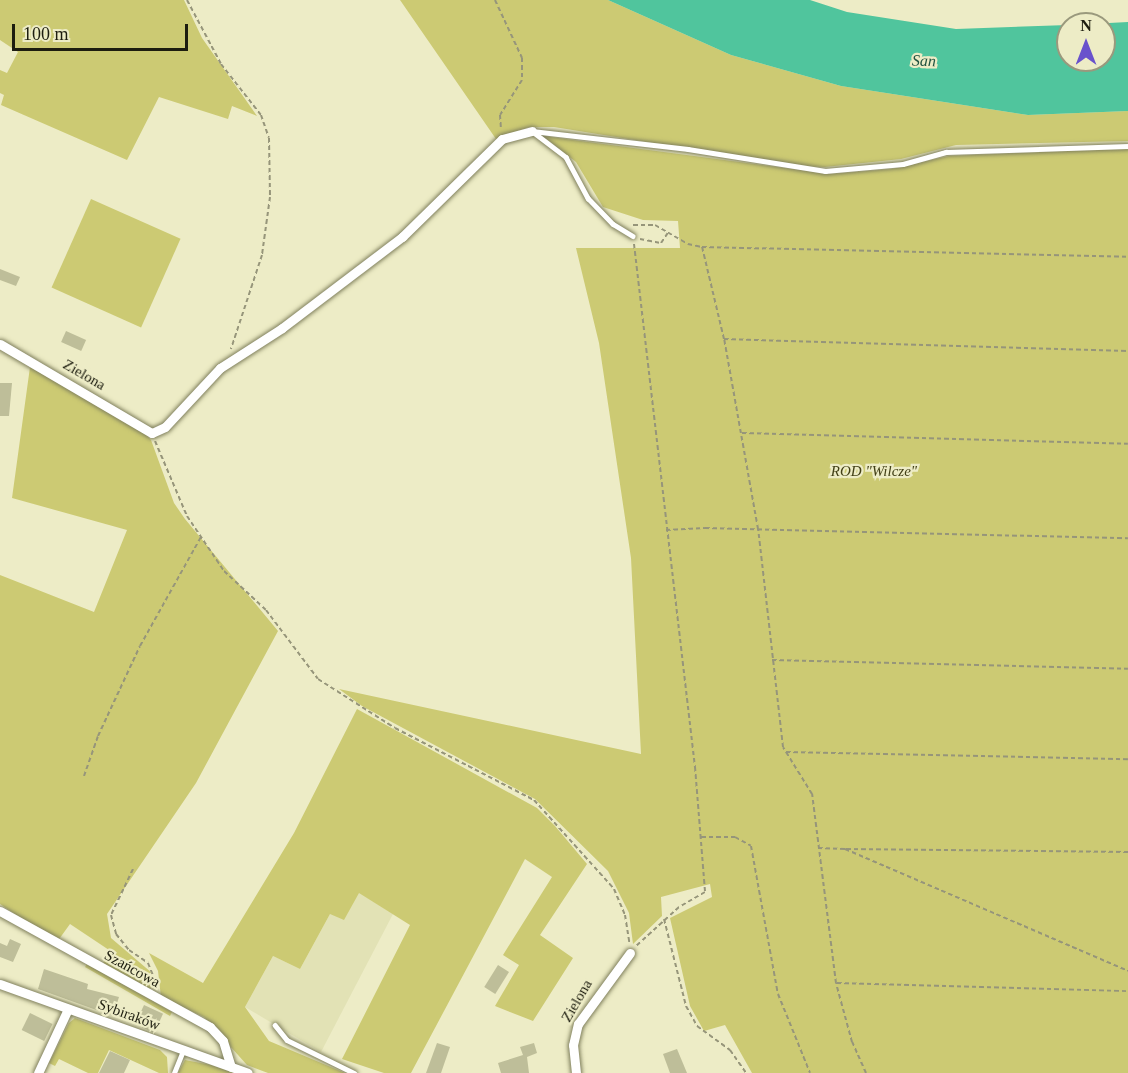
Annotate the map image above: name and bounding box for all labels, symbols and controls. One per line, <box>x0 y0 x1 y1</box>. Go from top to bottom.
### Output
scale bar <box>15 12 190 50</box>
north arrow <box>1056 12 1116 72</box>
text: N <box>1080 17 1092 34</box>
text: 100 m <box>23 24 69 44</box>
water label: San <box>912 51 936 71</box>
street label: Zielona <box>60 356 108 394</box>
park label: ROD "Wilcze" <box>831 463 917 481</box>
street label: Szańcowa <box>101 946 163 992</box>
street label: Zielona <box>558 977 596 1025</box>
street label: Sybiraków <box>95 995 163 1035</box>

